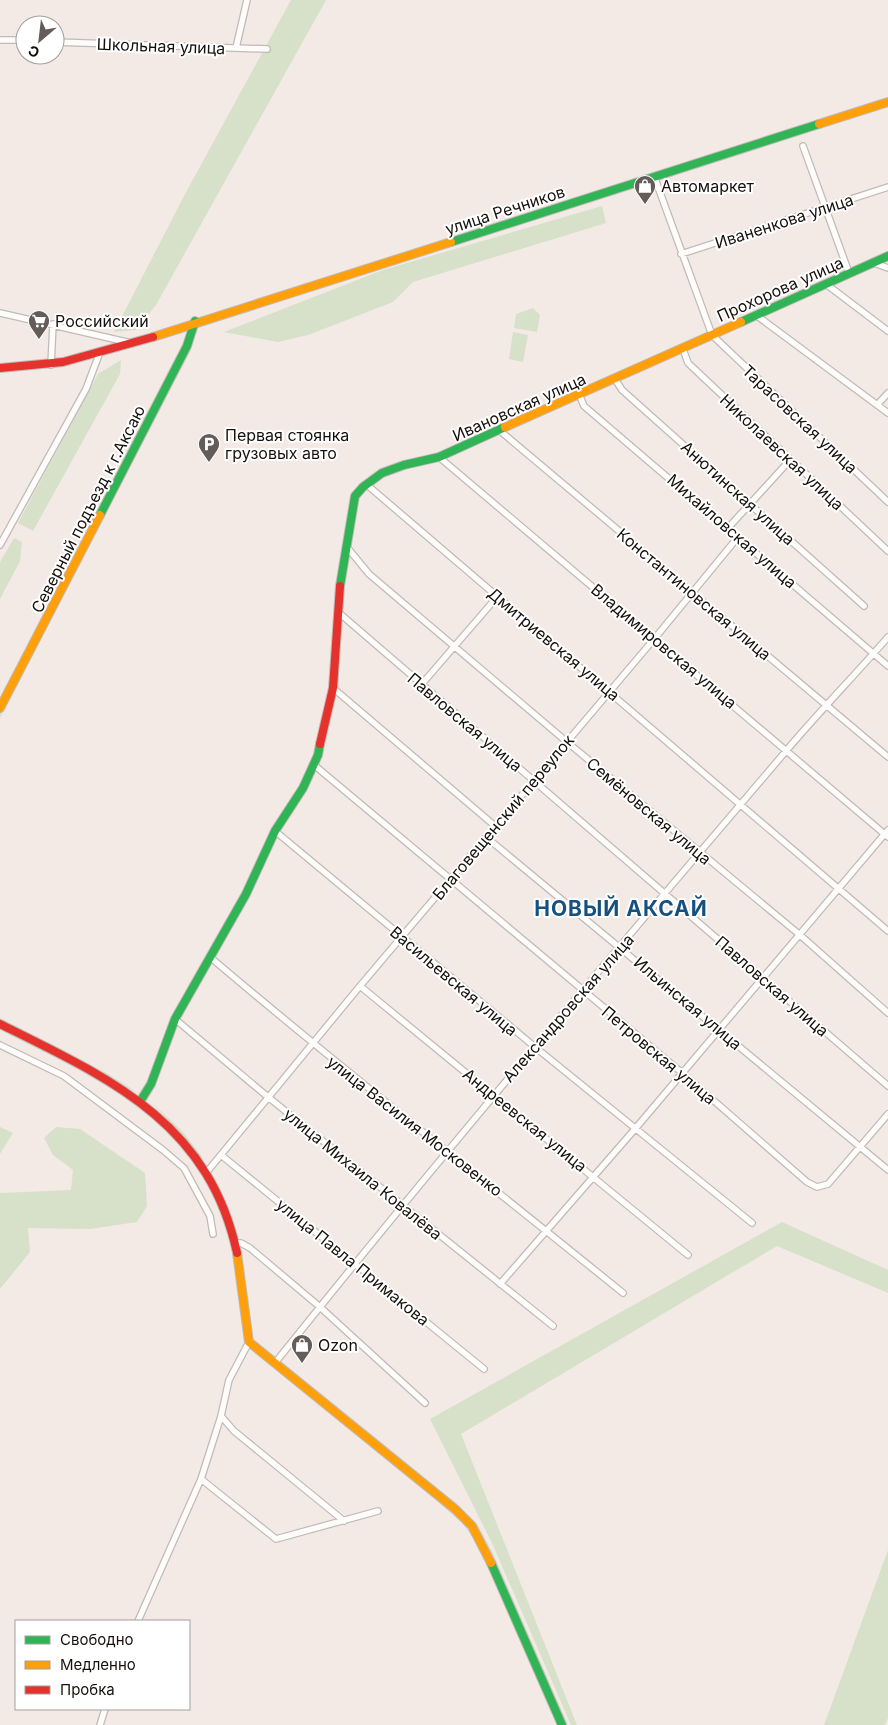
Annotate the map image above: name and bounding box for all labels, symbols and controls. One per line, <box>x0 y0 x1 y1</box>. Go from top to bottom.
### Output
north arrow <box>15 15 65 65</box>
street label: Школьная улица <box>96 34 226 58</box>
text: С <box>25 42 42 62</box>
shop icon: Автомаркет <box>633 174 657 205</box>
place label: Автомаркет <box>661 176 755 196</box>
street label: улица Речников <box>443 181 567 239</box>
street label: Иваненкова улица <box>712 189 856 253</box>
street label: Прохорова улица <box>714 252 846 326</box>
supermarket icon: Российский <box>27 309 51 340</box>
place label: Российский <box>55 311 149 331</box>
street label: Тарасовская улица <box>738 360 862 478</box>
street label: Ивановская улица <box>449 369 589 445</box>
street label: Николаевская улица <box>716 390 848 514</box>
street label: Северный подъезд к г.Аксаю <box>27 402 149 616</box>
place label: Первая стоянка грузовых авто <box>225 425 349 463</box>
parking icon: Первая стоянка грузовых авто <box>197 432 221 463</box>
street label: Анютинская улица <box>677 437 799 549</box>
street label: Михайловская улица <box>663 469 801 593</box>
street label: Константиновская улица <box>613 524 775 664</box>
street label: Владимировская улица <box>587 579 741 713</box>
street label: Дмитриевская улица <box>484 583 624 705</box>
street label: Павловская улица <box>404 668 526 776</box>
street label: Благовещенский переулок <box>428 730 578 904</box>
street label: Семёновская улица <box>583 753 715 869</box>
district label: НОВЫЙ АКСАЙ <box>534 895 708 921</box>
street label: Васильевская улица <box>386 922 522 1040</box>
street label: Александровская улица <box>498 930 638 1086</box>
street label: Павловская улица <box>711 931 833 1041</box>
street label: Ильинская улица <box>630 952 746 1054</box>
street label: Петровская улица <box>598 1001 720 1109</box>
street label: улица Василия Московенко <box>323 1051 507 1201</box>
street label: Андреевская улица <box>459 1064 591 1176</box>
street label: улица Михаила Ковалёва <box>280 1104 446 1244</box>
street label: улица Павла Примакова <box>273 1194 433 1330</box>
shop icon: Ozon <box>290 1333 314 1364</box>
place label: Ozon <box>318 1335 358 1355</box>
legend <box>15 1620 190 1710</box>
text: Свободно <box>60 1630 134 1649</box>
text: Медленно <box>60 1655 136 1674</box>
text: Пробка <box>60 1680 115 1699</box>

